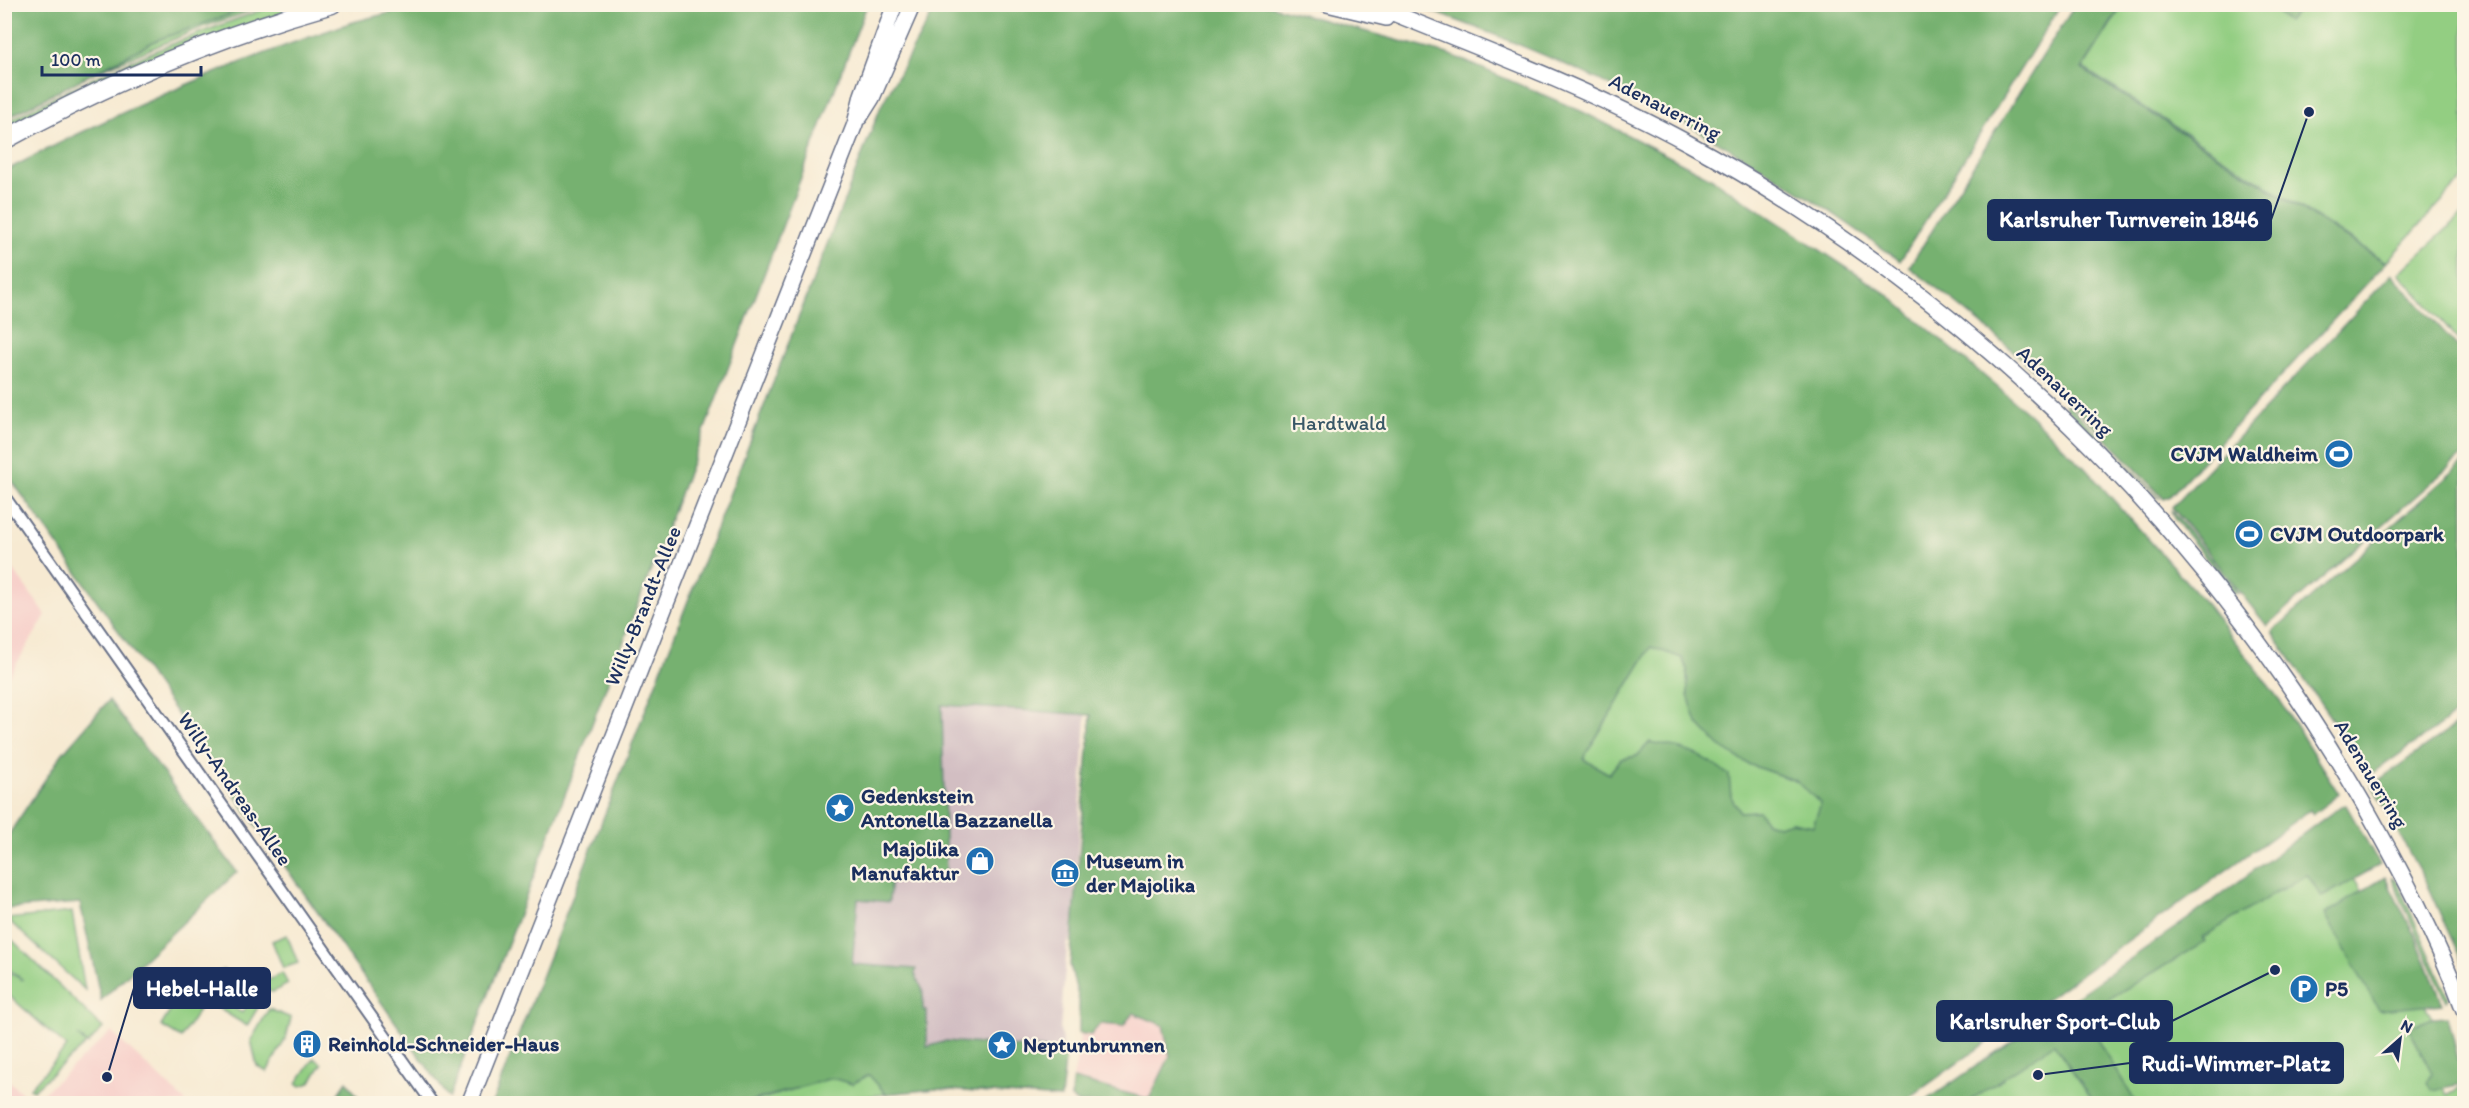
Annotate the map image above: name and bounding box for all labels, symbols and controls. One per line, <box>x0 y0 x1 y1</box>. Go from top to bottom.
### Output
scale bar <box>42 39 201 77</box>
text: 100 m <box>51 49 101 71</box>
street label: Adenauerring <box>1605 68 1726 146</box>
callout: Karlsruher Turnverein 1846 <box>1988 200 2271 240</box>
text: Karlsruher Turnverein 1846 <box>1999 206 2259 233</box>
street label: Adenauerring <box>2012 340 2119 442</box>
park label: Hardtwald <box>1292 410 1387 435</box>
sports icon: CVJM Waldheim <box>2323 438 2355 470</box>
place label: CVJM Waldheim <box>2170 441 2318 466</box>
sports icon: CVJM Outdoorpark <box>2233 518 2265 550</box>
place label: CVJM Outdoorpark <box>2270 521 2445 547</box>
street label: Willy-Brandt-Allee <box>599 522 686 689</box>
street label: Willy-Andreas-Allee <box>173 707 298 870</box>
street label: Adenauerring <box>2329 715 2414 833</box>
place label: Gedenkstein Antonella Bazzanella <box>860 783 1054 832</box>
place icon: Gedenkstein Antonella Bazzanella <box>824 792 856 824</box>
place label: Majolika Manufaktur <box>851 836 960 885</box>
shop icon: Majolika Manufaktur <box>964 845 996 877</box>
place label: Museum in der Majolika <box>1086 848 1196 898</box>
museum icon: Museum in der Majolika <box>1049 857 1081 889</box>
callout: Hebel-Halle <box>134 968 270 1008</box>
parking icon: P5 <box>2288 973 2320 1005</box>
text: Hebel-Halle <box>146 975 258 1002</box>
place label: P5 <box>2325 976 2348 1001</box>
callout: Karlsruher Sport-Club <box>1937 1001 2172 1041</box>
text: Karlsruher Sport-Club <box>1949 1008 2161 1035</box>
north arrow <box>2370 1009 2430 1069</box>
text: N <box>2398 1015 2416 1037</box>
building icon: Reinhold-Schneider-Haus <box>291 1028 323 1060</box>
place icon: Neptunbrunnen <box>986 1029 1018 1061</box>
place label: Reinhold-Schneider-Haus <box>328 1031 559 1056</box>
place label: Neptunbrunnen <box>1023 1032 1166 1058</box>
callout: Rudi-Wimmer-Platz <box>2130 1043 2343 1083</box>
text: Rudi-Wimmer-Platz <box>2142 1050 2331 1077</box>

